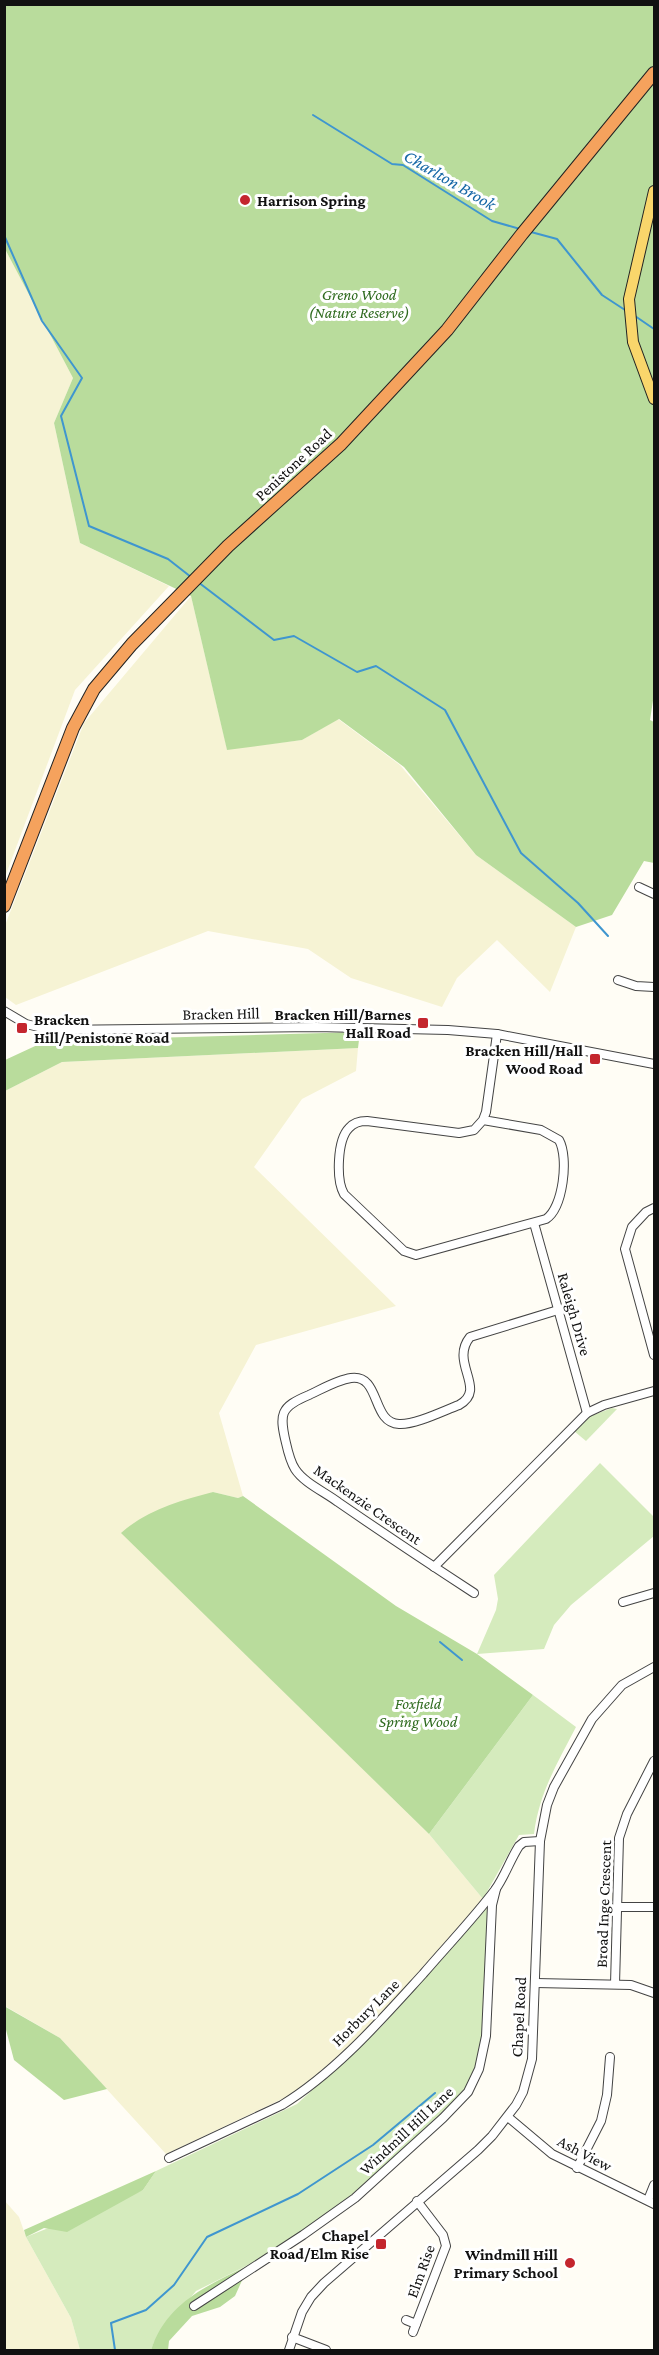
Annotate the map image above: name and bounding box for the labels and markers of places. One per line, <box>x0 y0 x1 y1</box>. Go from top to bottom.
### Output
place label: Harrison Spring <box>257 192 365 209</box>
marker: Harrison Spring <box>238 193 252 207</box>
place label: Bracken Hill/Barnes Hall Road <box>275 1006 411 1041</box>
place label: Bracken Hill/Penistone Road <box>34 1011 170 1046</box>
marker: Bracken Hill/Barnes Hall Road <box>416 1016 430 1030</box>
marker: Bracken Hill/Penistone Road <box>15 1021 29 1035</box>
place label: Bracken Hill/Hall Wood Road <box>465 1042 583 1077</box>
marker: Bracken Hill/Hall Wood Road <box>588 1052 602 1066</box>
place label: Chapel Road/Elm Rise <box>270 2227 370 2262</box>
marker: Chapel Road/Elm Rise <box>374 2237 388 2251</box>
place label: Windmill Hill Primary School <box>454 2246 558 2281</box>
marker: Windmill Hill Primary School <box>563 2256 577 2270</box>

